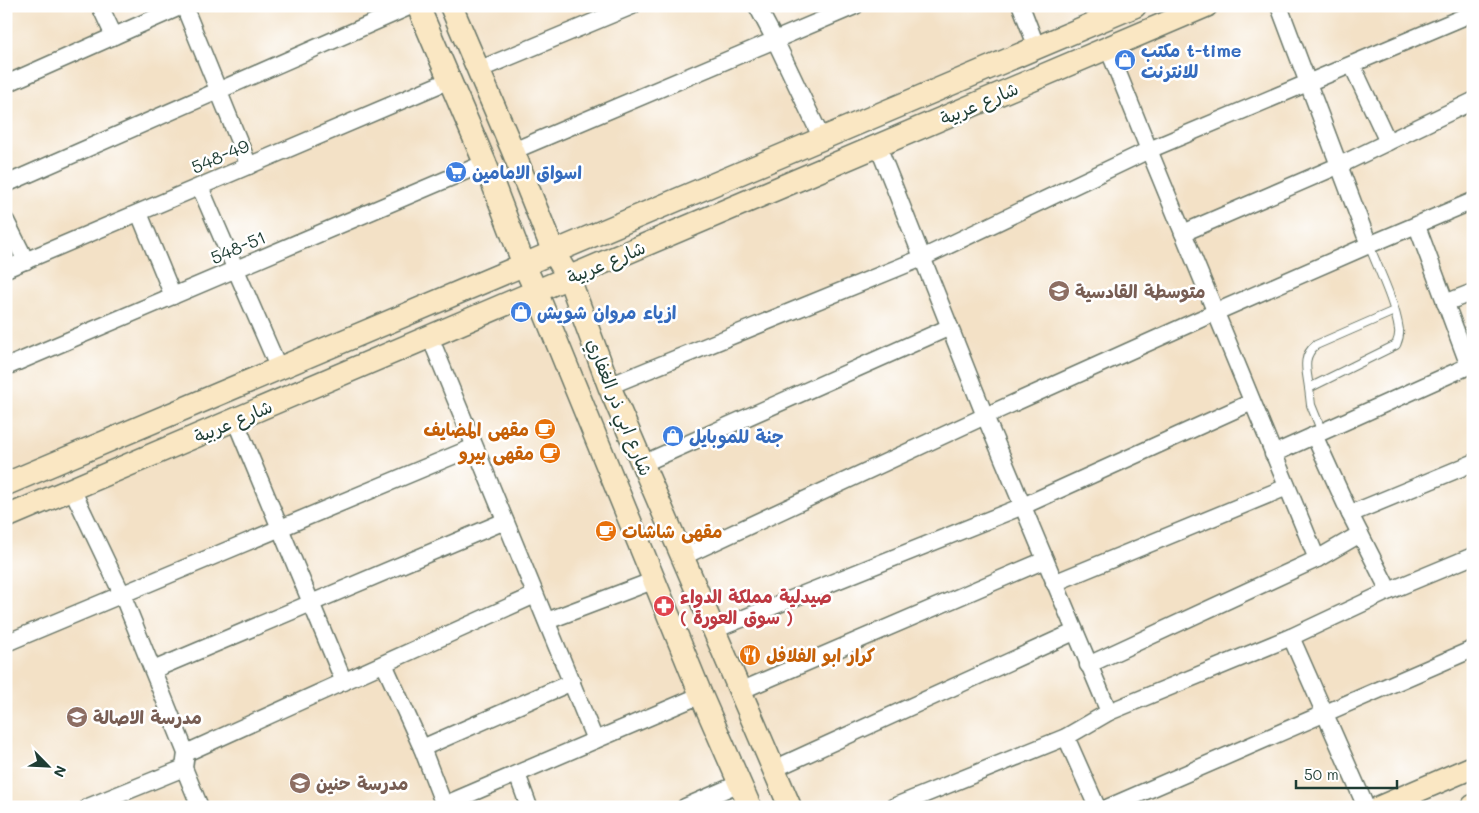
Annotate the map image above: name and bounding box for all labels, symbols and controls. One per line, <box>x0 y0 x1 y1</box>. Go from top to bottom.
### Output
place label: مكتب t-time للانترنت <box>1141 38 1242 83</box>
shop icon: مكتب t-time للانترنت <box>1113 48 1137 72</box>
street label: شارع عربية <box>936 76 1022 131</box>
street label: 548-49 <box>187 133 253 179</box>
supermarket icon: اسواق الامامين <box>444 160 468 184</box>
place label: اسواق الامامين <box>472 160 582 184</box>
street label: 548-51 <box>207 225 269 269</box>
street label: شارع عربية <box>563 235 649 290</box>
school or university icon: متوسطة القادسية <box>1047 279 1071 303</box>
place label: متوسطة القادسية <box>1075 279 1205 303</box>
shop icon: ازياء مروان شويش <box>509 300 533 324</box>
place label: ازياء مروان شويش <box>537 300 676 324</box>
street label: شارع ابي ذر الغفاري <box>577 335 659 481</box>
street label: شارع عربية <box>190 394 276 449</box>
place label: مقهى المضايف <box>424 417 529 442</box>
cafe icon: مقهى المضايف <box>533 417 557 441</box>
shop icon: جنة للموبايل <box>661 424 685 448</box>
place label: جنة للموبايل <box>689 424 784 449</box>
place label: مقهى بيرو <box>457 441 534 466</box>
cafe icon: مقهى بيرو <box>538 441 562 465</box>
cafe icon: مقهى شاشات <box>594 519 618 543</box>
place label: مقهى شاشات <box>622 519 723 544</box>
place label: صيدلية مملكة الدواء ( سوق العورة ) <box>680 584 832 630</box>
pharmacy icon: صيدلية مملكة الدواء ( سوق العورة ) <box>652 594 676 618</box>
restaurant icon: كرار ابو الفلافل <box>738 643 762 667</box>
place label: كرار ابو الفلافل <box>766 643 875 667</box>
school or university icon: مدرسة الاصالة <box>65 705 89 729</box>
place label: مدرسة الاصالة <box>93 705 202 729</box>
north arrow <box>22 740 72 790</box>
scale bar <box>1296 758 1398 790</box>
text: N <box>49 763 71 780</box>
text: 50 m <box>1304 764 1339 784</box>
school or university icon: مدرسة حنين <box>288 771 312 795</box>
place label: مدرسة حنين <box>316 771 408 795</box>

